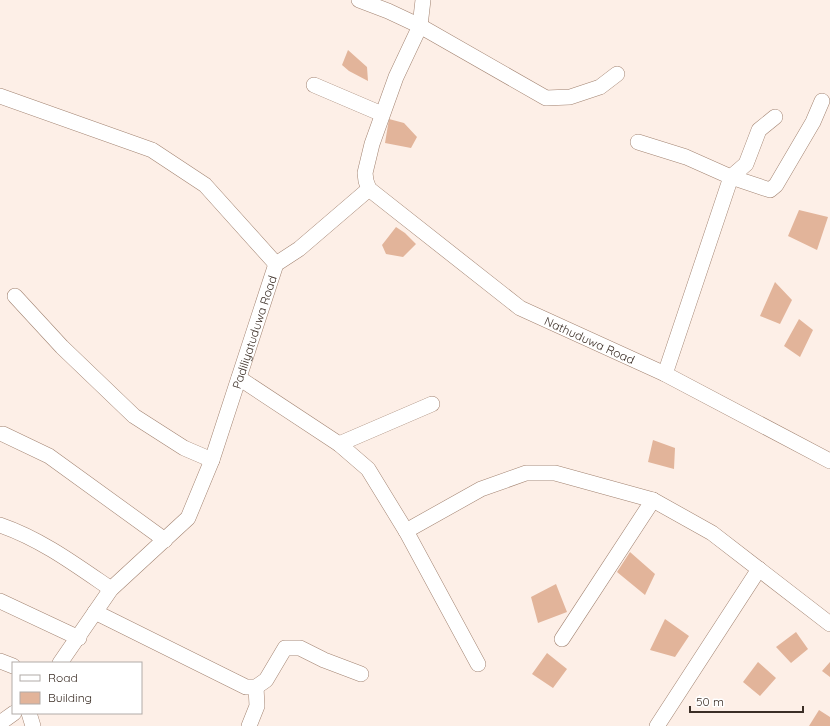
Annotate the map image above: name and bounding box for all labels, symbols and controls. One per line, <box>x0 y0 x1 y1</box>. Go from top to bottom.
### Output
street label: Padiliyatuduwa Road <box>228 273 279 391</box>
street label: Nathuduwa Road <box>542 313 637 367</box>
legend <box>12 662 142 714</box>
text: Road <box>48 670 78 685</box>
scale bar <box>690 688 803 714</box>
text: Building <box>48 690 92 705</box>
text: 50 m <box>696 694 724 709</box>

